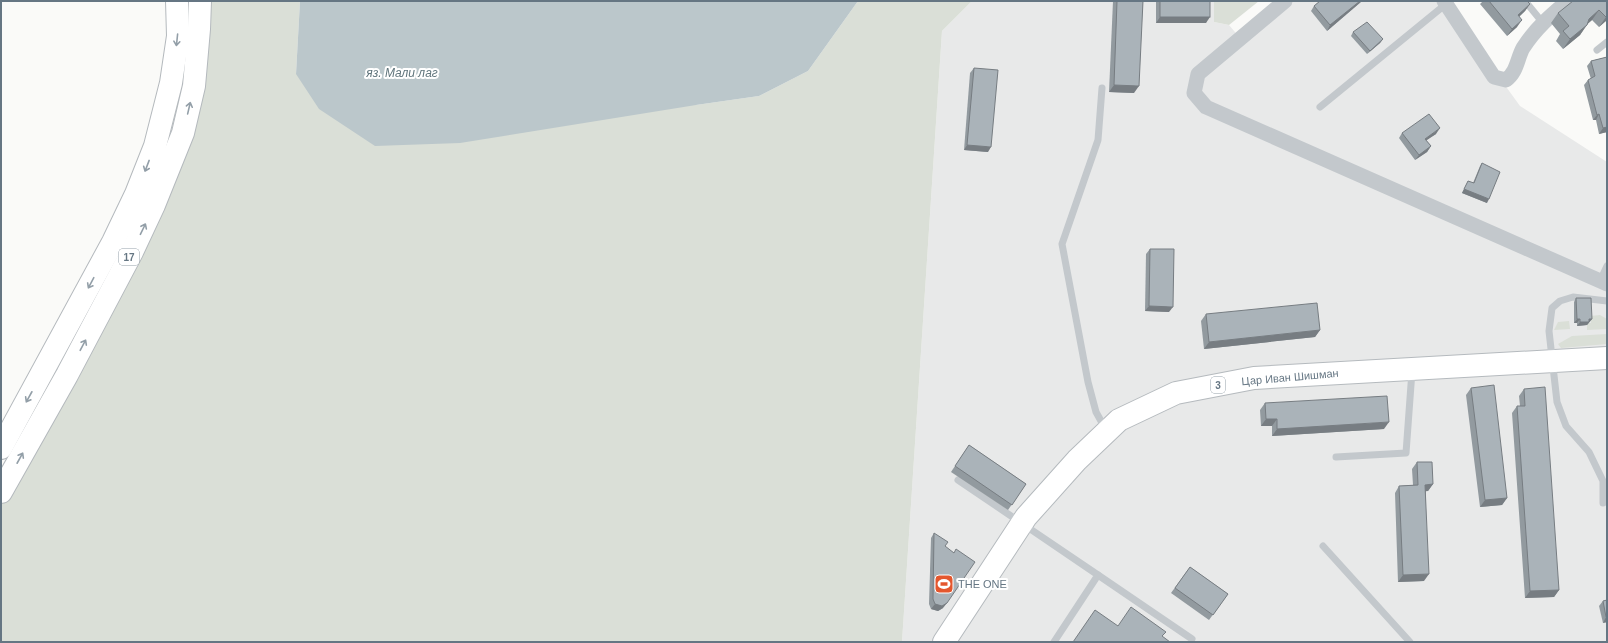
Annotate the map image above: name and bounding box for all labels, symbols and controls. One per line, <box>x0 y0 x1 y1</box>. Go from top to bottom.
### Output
one-way arrow <box>173 33 181 46</box>
water label: яз. Мали лаг <box>365 66 438 80</box>
one-way arrow <box>186 102 194 115</box>
one-way arrow <box>143 160 151 172</box>
one-way arrow <box>140 223 147 235</box>
road number: 17 <box>119 249 139 265</box>
one-way arrow <box>87 277 95 289</box>
one-way arrow <box>80 339 87 351</box>
street label: Цар Иван Шишман <box>1241 367 1339 387</box>
road number: 3 <box>1211 377 1225 393</box>
one-way arrow <box>25 391 32 403</box>
one-way arrow <box>17 453 25 465</box>
sports icon: THE ONE <box>933 573 955 595</box>
place label: THE ONE <box>958 578 1007 590</box>

